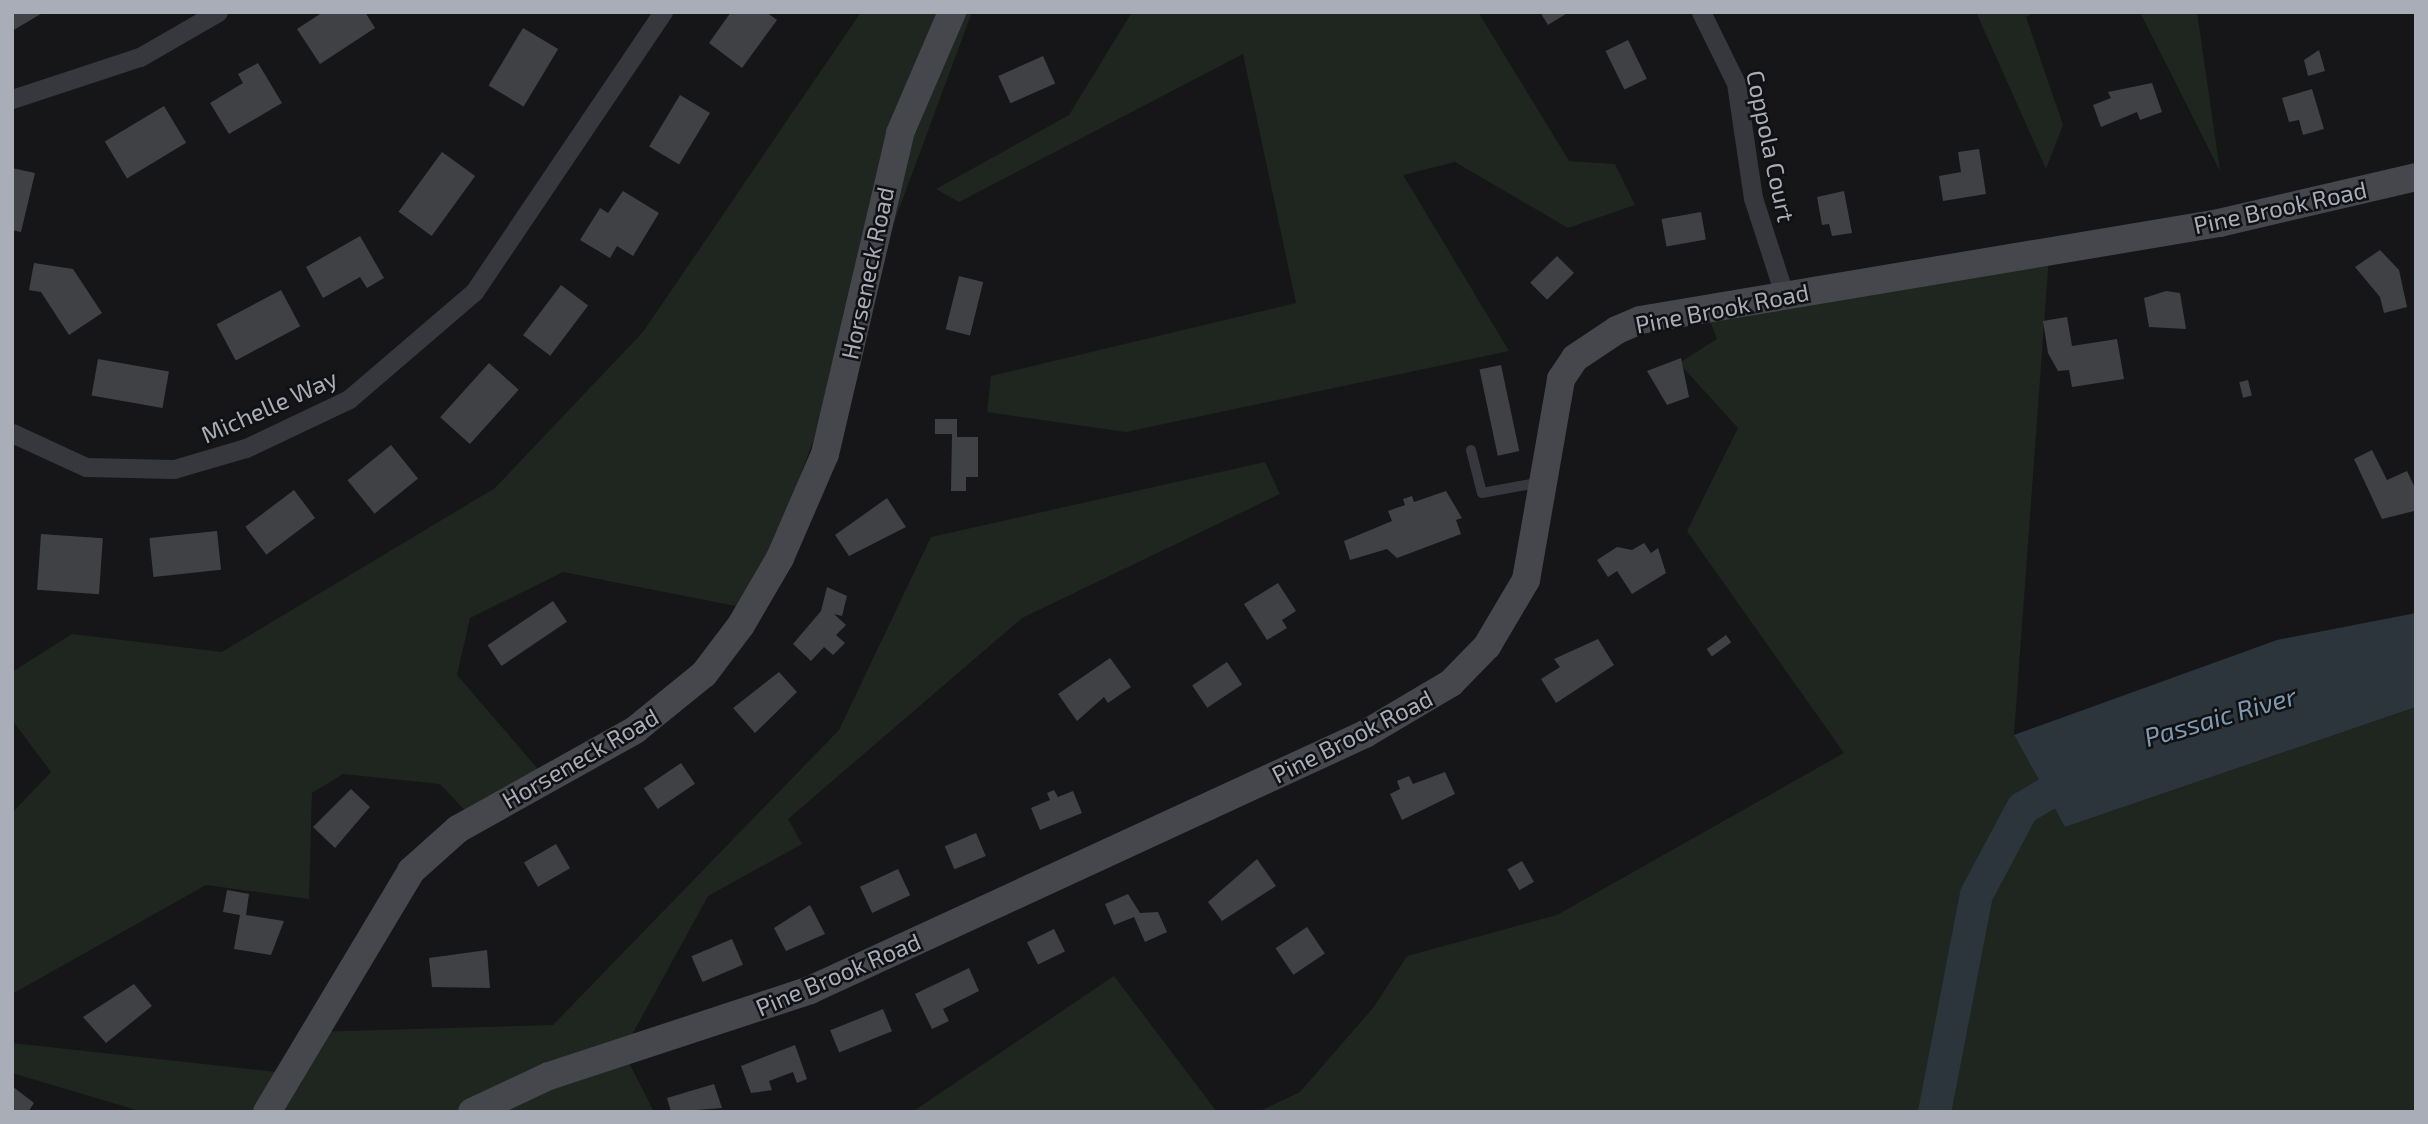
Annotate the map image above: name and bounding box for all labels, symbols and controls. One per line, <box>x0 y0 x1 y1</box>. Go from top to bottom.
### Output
street label: Coppola Court <box>1741 68 1801 224</box>
street label: Pine Brook Road <box>2191 175 2369 239</box>
street label: Horseneck Road <box>835 184 899 362</box>
street label: Pine Brook Road <box>1633 277 1811 339</box>
street label: Michelle Way <box>196 363 342 449</box>
water label: Passaic River <box>2140 679 2300 753</box>
street label: Pine Brook Road <box>1267 683 1437 789</box>
street label: Horseneck Road <box>497 702 663 814</box>
street label: Pine Brook Road <box>751 926 925 1022</box>

